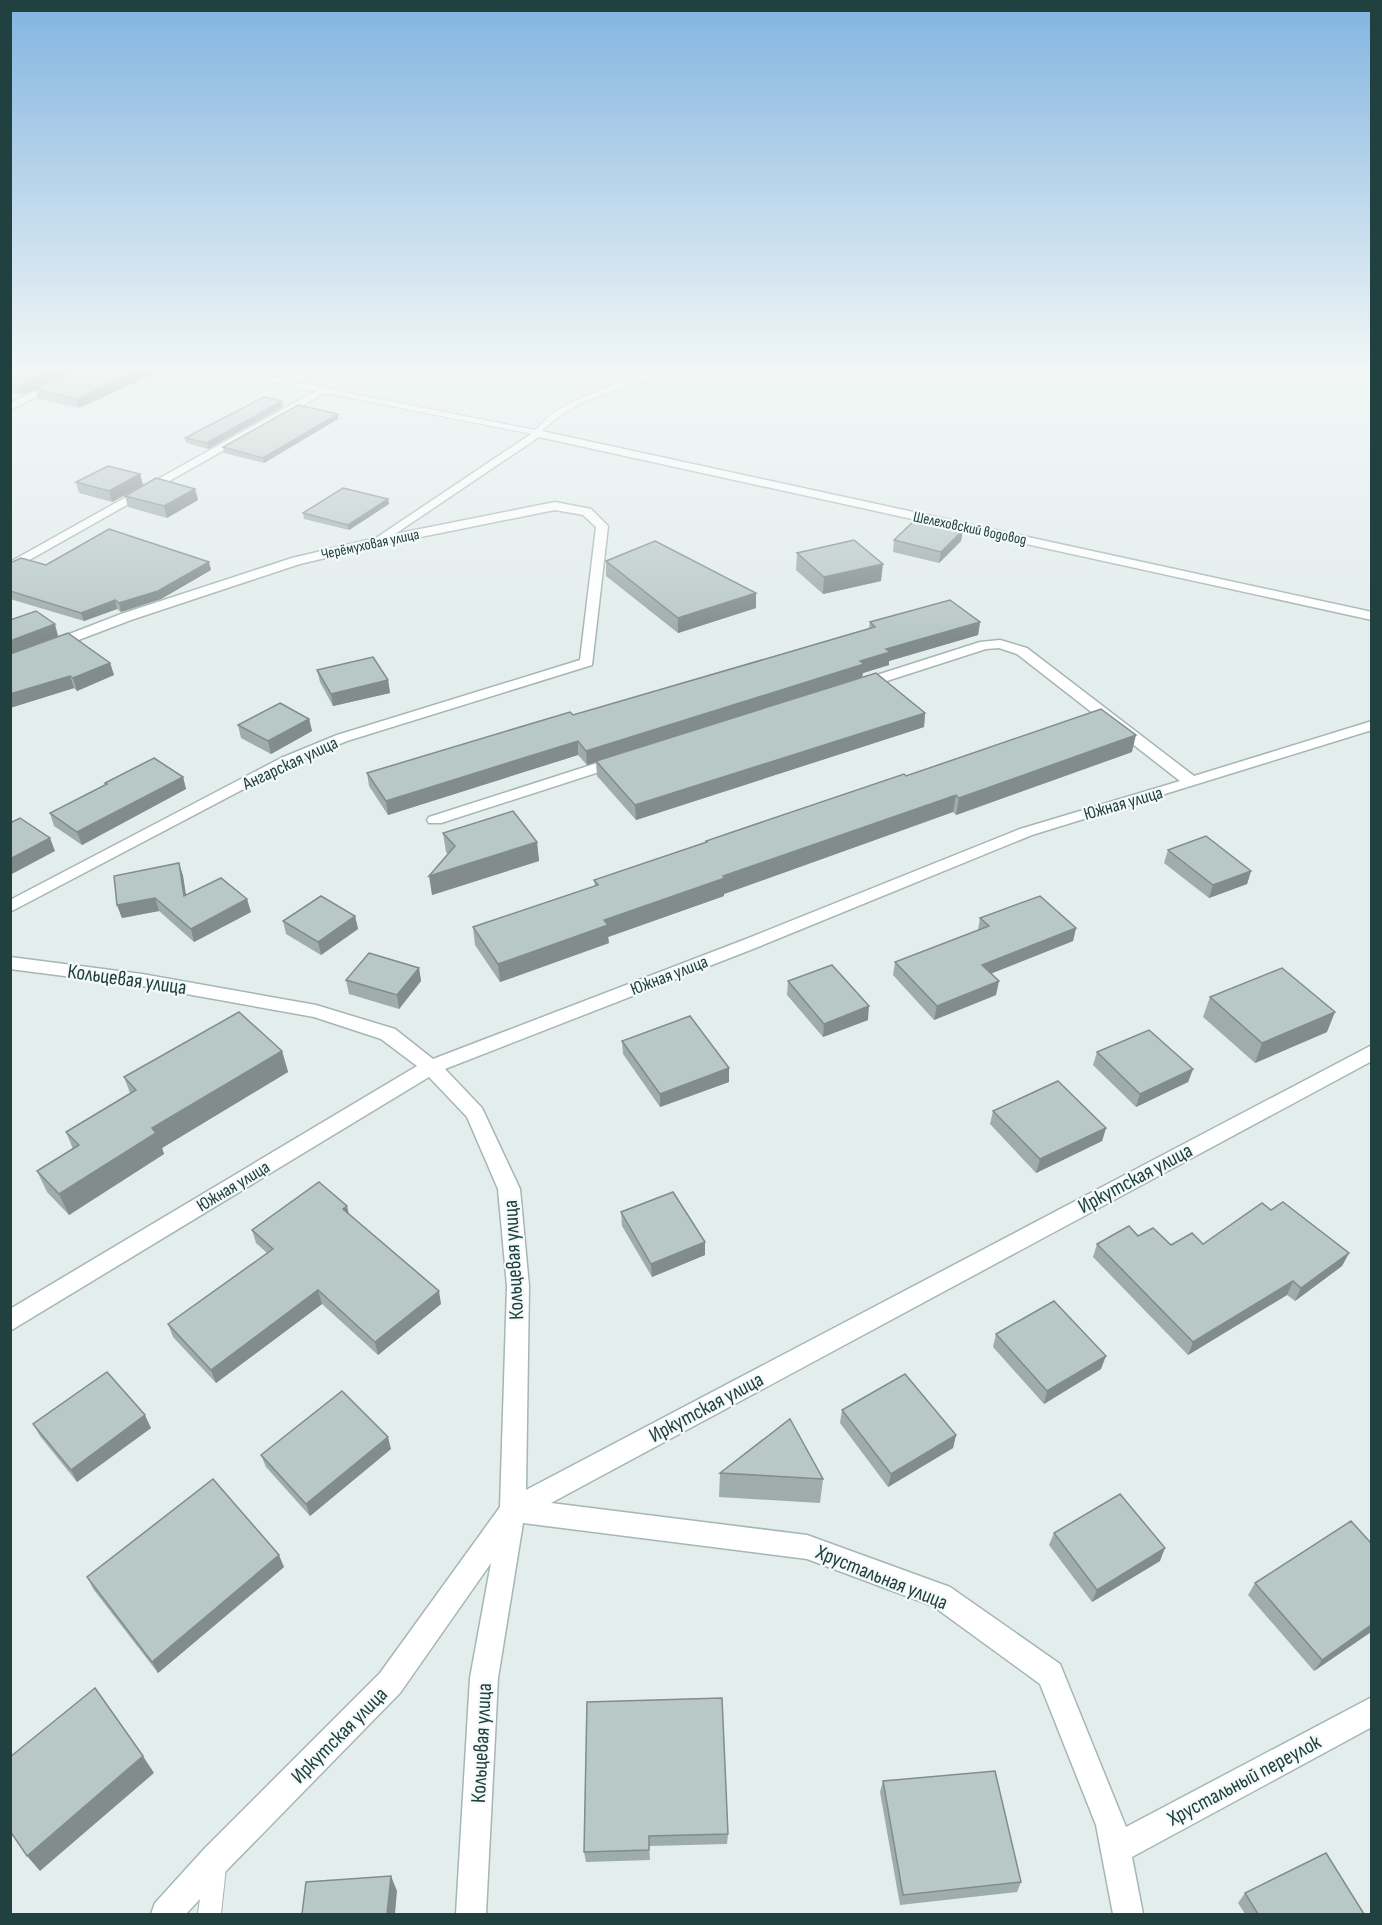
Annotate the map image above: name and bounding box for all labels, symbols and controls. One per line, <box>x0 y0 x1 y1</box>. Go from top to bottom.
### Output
street label: Шелеховский водовод <box>911 507 1028 550</box>
street label: Черёмуховая улица <box>319 525 421 564</box>
street label: Ангарская улица <box>238 732 341 795</box>
street label: Южная улица <box>1081 782 1165 825</box>
street label: Южная улица <box>628 951 711 1000</box>
street label: Кольцевая улица <box>66 959 188 1000</box>
street label: Иркутская улица <box>1074 1138 1197 1219</box>
street label: Южная улица <box>193 1156 274 1216</box>
street label: Кольцевая улица <box>498 1199 529 1321</box>
street label: Иркутская улица <box>645 1367 768 1448</box>
street label: Хрустальная улица <box>811 1539 951 1615</box>
street label: Иркутская улица <box>286 1682 393 1789</box>
street label: Кольцевая улица <box>466 1682 497 1804</box>
street label: Хрустальный переулок <box>1162 1729 1325 1832</box>

